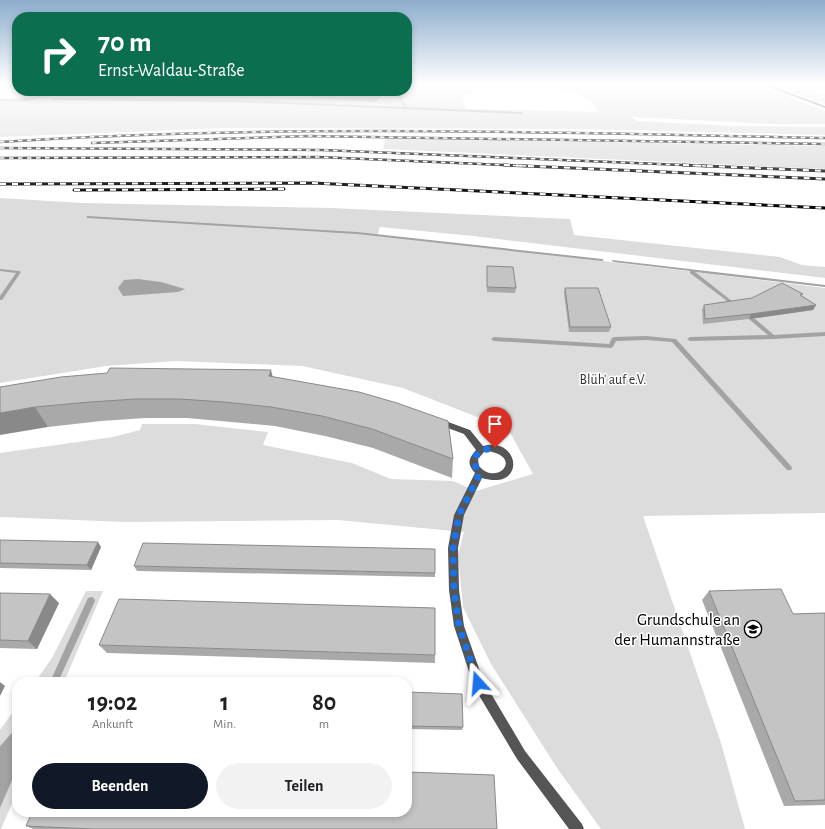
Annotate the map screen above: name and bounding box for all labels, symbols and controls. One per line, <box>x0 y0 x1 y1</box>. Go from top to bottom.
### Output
icon: right <box>32 28 84 80</box>
text: 70 m <box>98 29 152 57</box>
text: Ernst-Waldau-Straße <box>98 62 244 80</box>
park label: Blüh' auf e.V. <box>580 373 646 387</box>
pin <box>478 407 512 448</box>
icon: arrive <box>484 413 506 435</box>
place label: Grundschule an der Humannstraße <box>614 611 740 648</box>
school or university icon: Grundschule an der Humannstraße <box>743 619 763 639</box>
position arrow <box>457 662 499 704</box>
text: 19:02 <box>88 691 137 715</box>
text: 1 <box>220 691 229 715</box>
text: 80 <box>312 691 336 715</box>
text: Ankunft <box>92 718 133 731</box>
text: Min. <box>213 718 236 731</box>
text: m <box>319 718 329 731</box>
button: Beenden <box>32 763 208 809</box>
button: Teilen <box>216 763 392 809</box>

